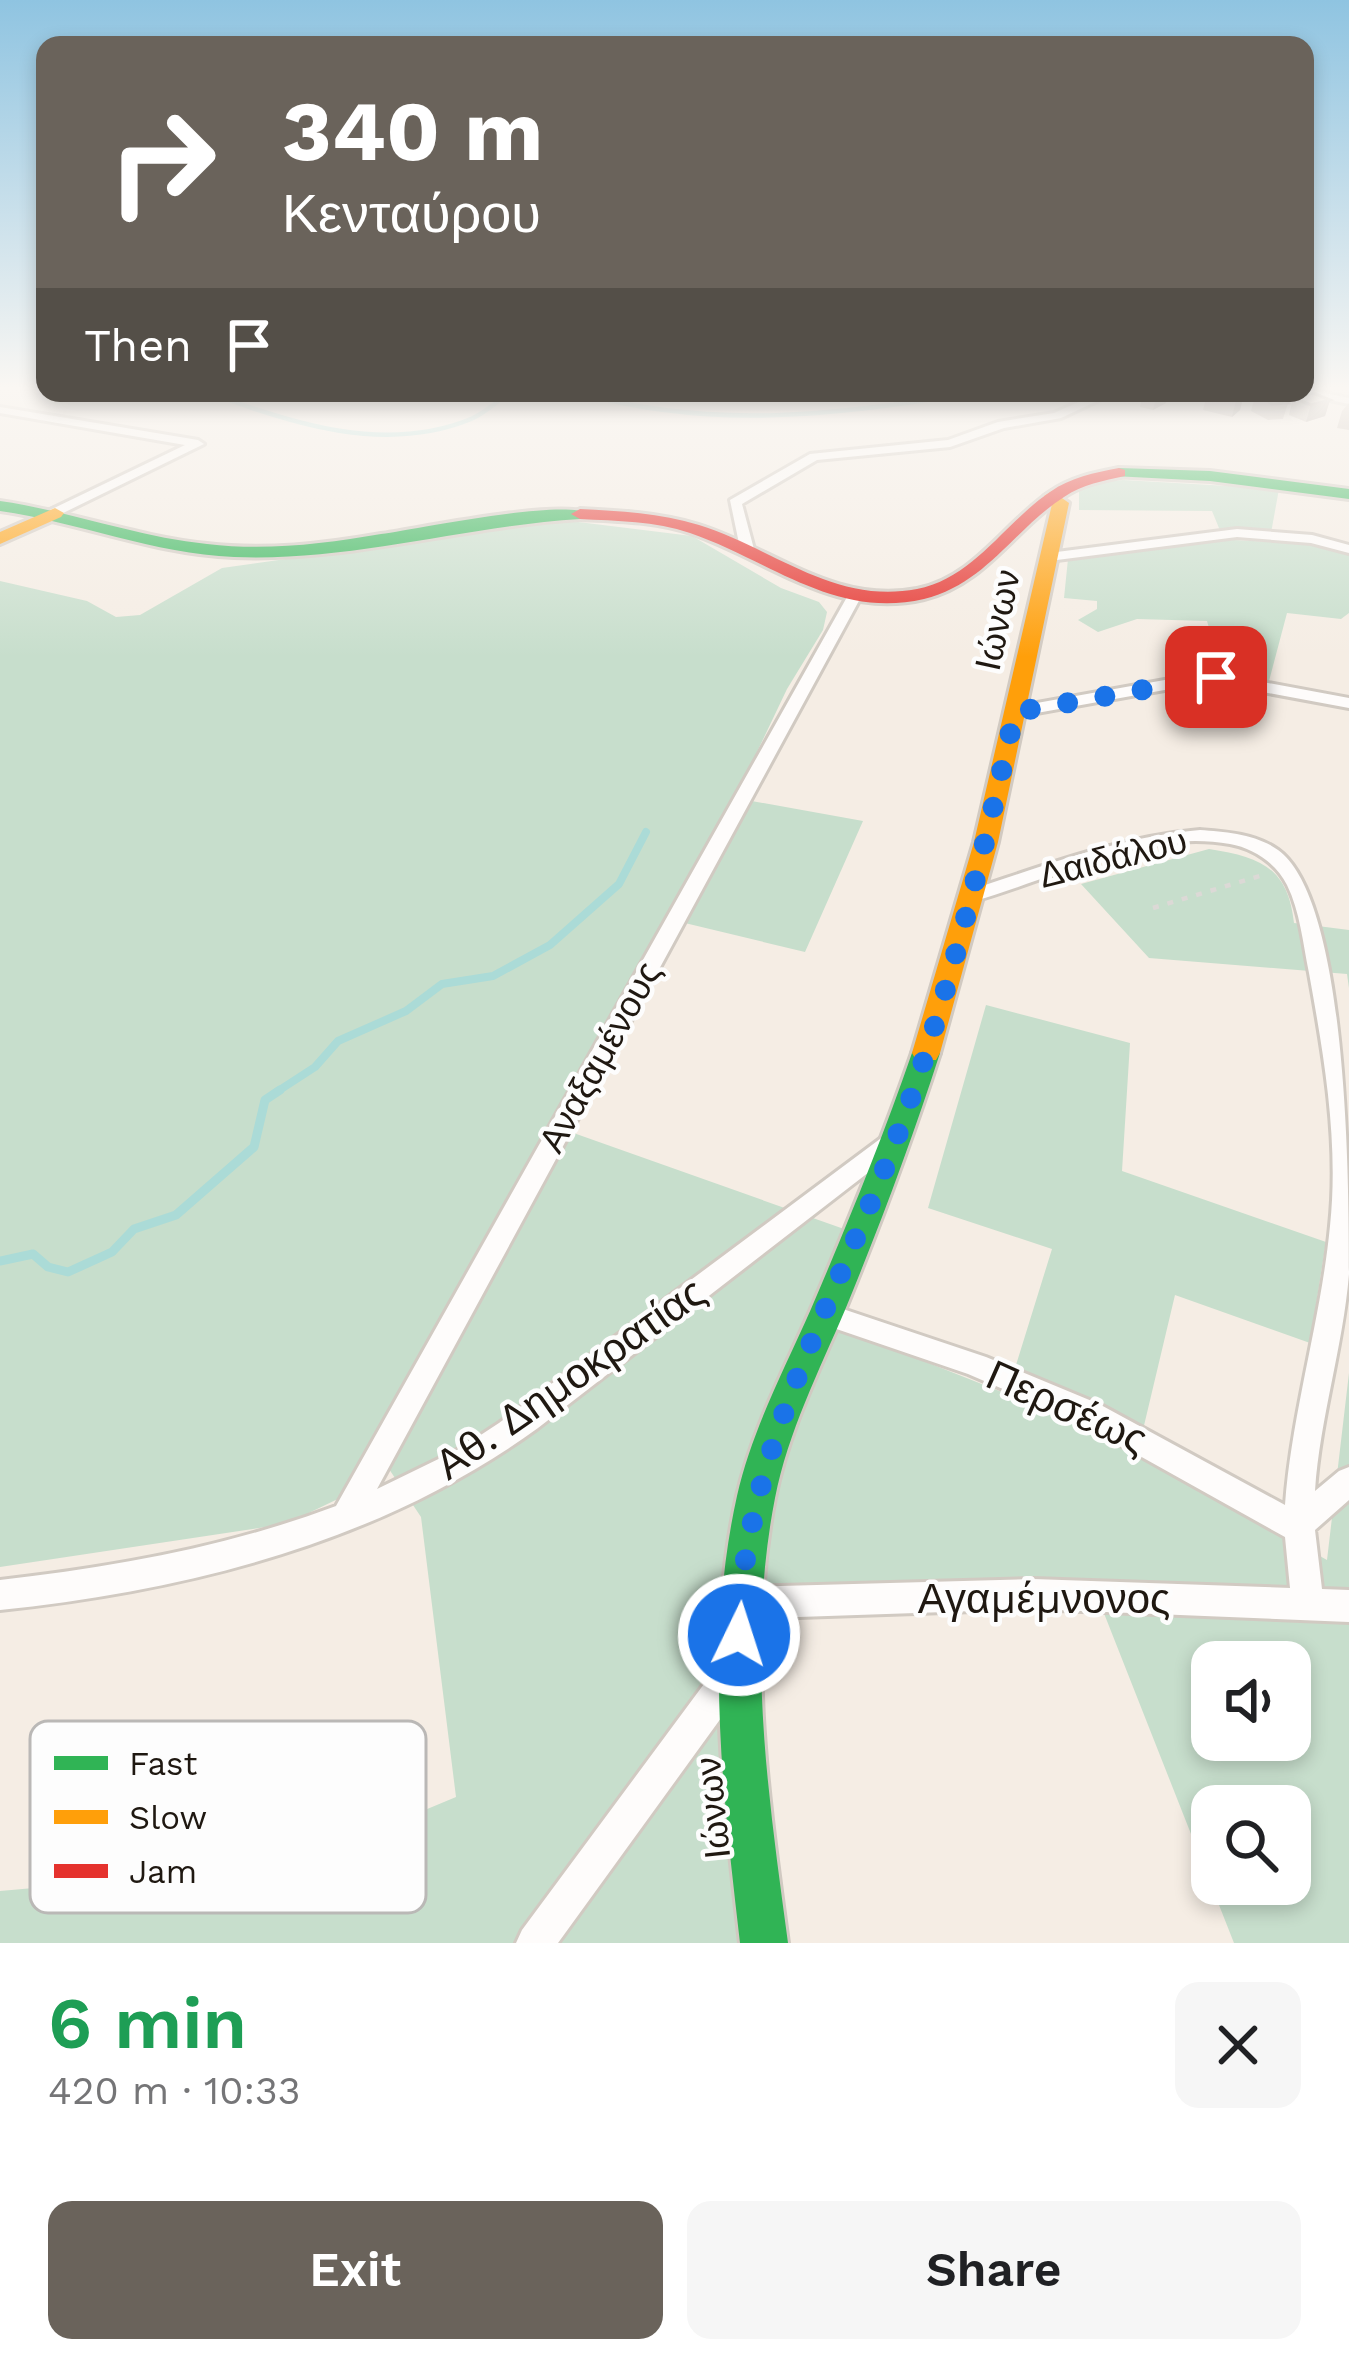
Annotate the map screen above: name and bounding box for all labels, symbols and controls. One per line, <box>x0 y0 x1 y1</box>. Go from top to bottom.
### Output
text: 340 m <box>282 82 543 180</box>
icon: right <box>84 84 240 240</box>
text: Κενταύρου <box>282 182 541 245</box>
icon: arrive <box>216 312 282 378</box>
text: Then <box>84 319 192 372</box>
street label: Ιώνων <box>967 566 1029 674</box>
pin <box>1165 626 1267 728</box>
icon: arrive <box>1183 644 1249 710</box>
street label: Δαιδάλου <box>1035 819 1191 897</box>
street label: Αναξαμένους <box>530 954 670 1160</box>
street label: Αθ. Δημοκρατίας <box>426 1267 714 1489</box>
street label: Περσέως <box>979 1350 1155 1464</box>
position arrow <box>676 1572 802 1698</box>
street label: Αγαμέμνονος <box>918 1574 1170 1623</box>
map controls <box>1191 1641 1311 1905</box>
button: sound <box>1191 1641 1311 1761</box>
legend <box>30 1721 426 1913</box>
text: Fast <box>129 1744 198 1783</box>
street label: Ιώνων <box>687 1755 739 1861</box>
button: search <box>1191 1785 1311 1905</box>
text: Slow <box>129 1798 207 1837</box>
text: Jam <box>129 1852 197 1891</box>
text: 6 min <box>48 1981 247 2065</box>
button: close <box>1175 1982 1301 2108</box>
text: 420 m · 10:33 <box>48 2068 300 2113</box>
button: Exit <box>48 2201 663 2339</box>
button: Share <box>687 2201 1301 2339</box>

